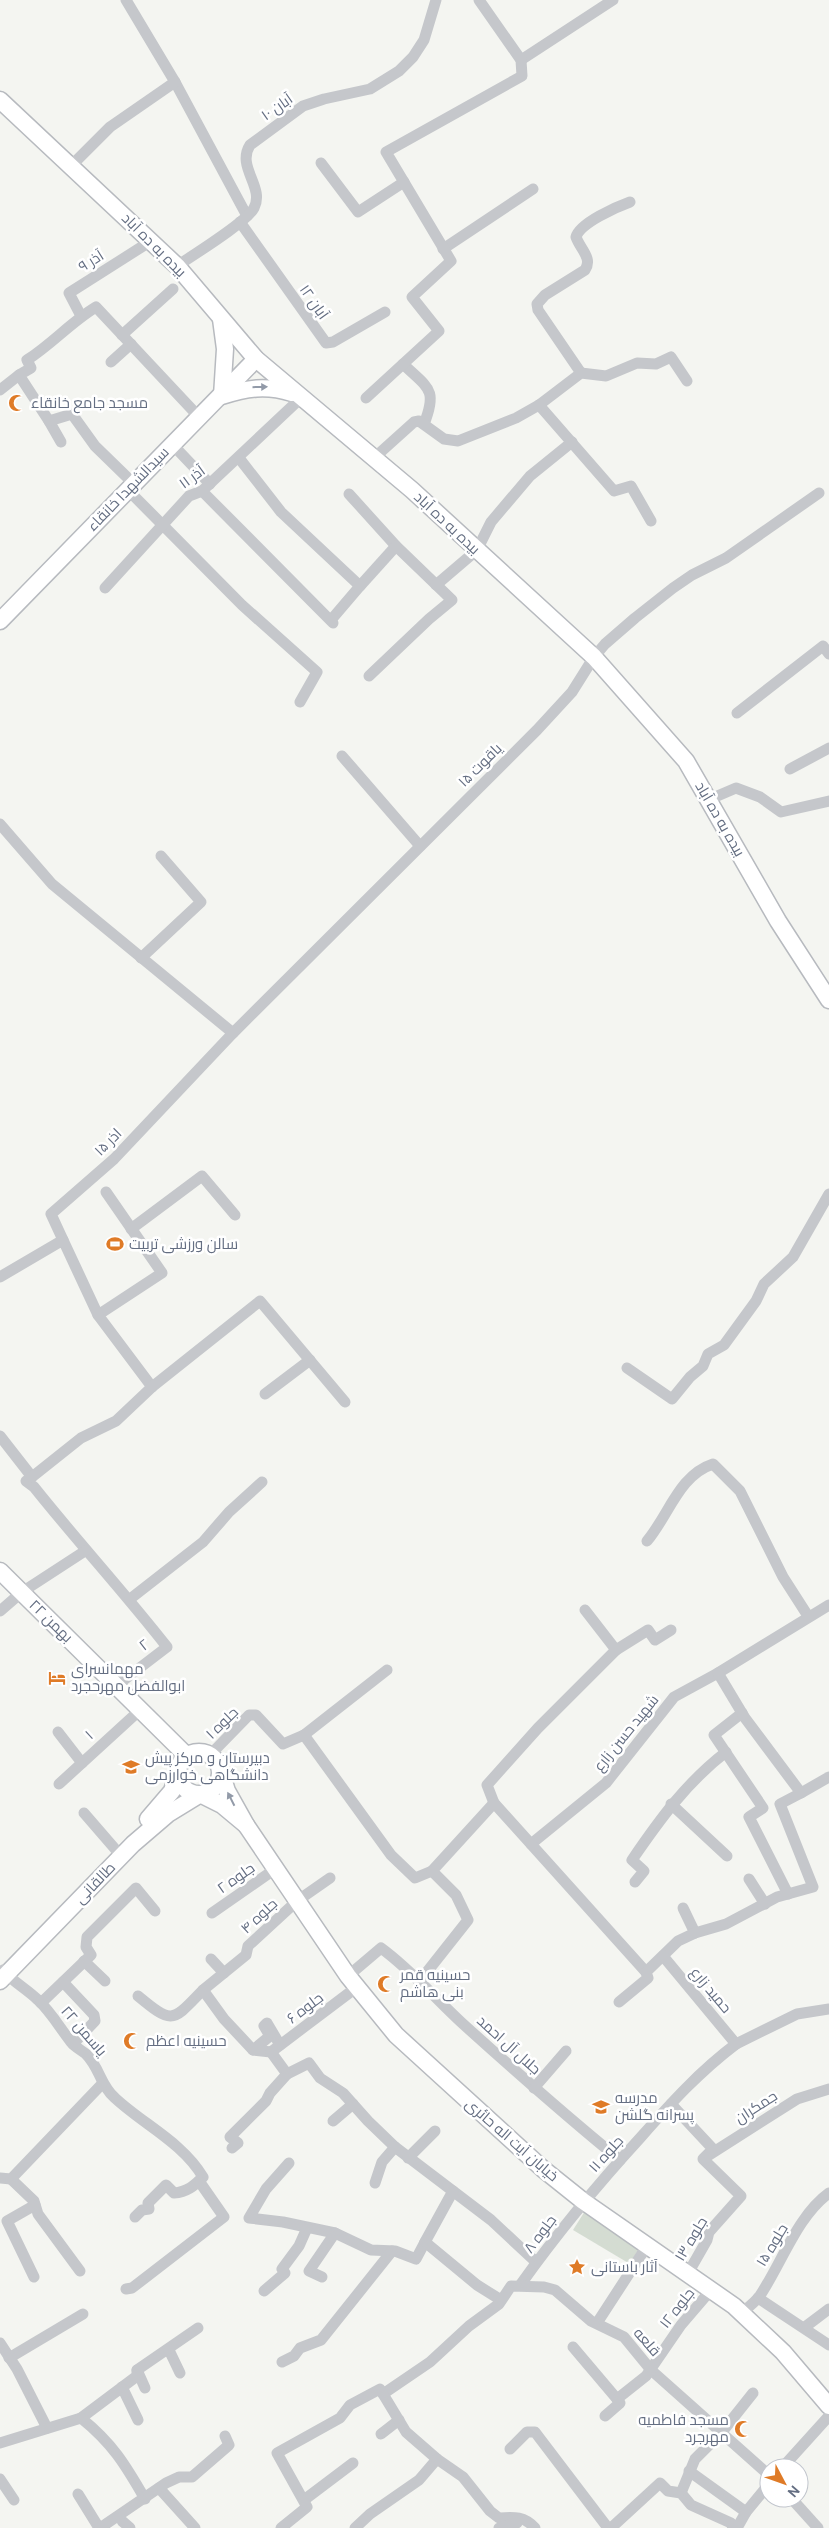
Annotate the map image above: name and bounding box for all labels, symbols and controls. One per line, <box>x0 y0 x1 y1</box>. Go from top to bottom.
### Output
street label: آبان ۱۰ <box>258 90 297 125</box>
street label: بیده به ده آباد <box>118 209 190 281</box>
street label: آذر ۹ <box>75 246 107 276</box>
street label: آبان ۱۲ <box>295 281 332 323</box>
one-way arrow <box>253 383 269 391</box>
mosque icon: مسجد جامع خانقاء <box>7 393 27 413</box>
place label: مسجد جامع خانقاء <box>31 394 148 414</box>
street label: سیدالشهدا خانقاء <box>83 443 173 536</box>
street label: آذر ۱۱ <box>175 462 209 492</box>
street label: بیده به ده آباد <box>410 488 484 558</box>
street label: یاقوت ۱۵ <box>454 739 506 791</box>
street label: بیده به ده آباد <box>691 778 749 860</box>
street label: اذر ۱۵ <box>91 1125 125 1159</box>
sports icon: سالن ورزشی تربیت <box>105 1234 125 1254</box>
place label: سالن ورزشی تربیت <box>129 1235 238 1254</box>
street label: ۲۲ بهمن <box>25 1596 77 1647</box>
street label: ۲ <box>135 1635 153 1655</box>
place label: مهمانسرای ابوالفضل مهرحجرد <box>71 1660 185 1696</box>
hotel icon: مهمانسرای ابوالفضل مهرحجرد <box>47 1668 67 1688</box>
street label: شهید حسن زارع <box>590 1691 664 1776</box>
street label: جلوه ۱ <box>202 1703 242 1743</box>
street label: ۱ <box>81 1727 97 1743</box>
place label: دبیرستان و مرکز پیش دانشگاهی خوارزمی <box>145 1749 270 1785</box>
school or university icon: دبیرستان و مرکز پیش دانشگاهی خوارزمی <box>121 1757 141 1777</box>
one-way arrow <box>227 1792 235 1806</box>
street label: طالقانی <box>71 1858 120 1908</box>
street label: جلوه ۲ <box>214 1859 258 1897</box>
street label: جلوه ۴ <box>237 1895 281 1937</box>
street label: حمید زارع <box>685 1963 735 2018</box>
place label: حسینیه قمر بنی هاشم <box>399 1966 470 2002</box>
mosque icon: حسینیه قمر بنی هاشم <box>376 1974 396 1994</box>
street label: جلوه ۶ <box>283 1988 327 2028</box>
street label: یاسمن ۲۲ <box>57 2002 111 2060</box>
street label: جلال آل احمد <box>473 2012 545 2078</box>
mosque icon: حسینیه اعظم <box>122 2031 142 2051</box>
place label: حسینیه اعظم <box>146 2032 227 2051</box>
street label: جمکران <box>731 2087 781 2128</box>
place label: مدرسه پسرانه گلشن <box>615 2089 694 2125</box>
street label: خیابان آیت اله حائری <box>461 2095 562 2186</box>
school or university icon: مدرسه پسرانه گلشن <box>591 2097 611 2117</box>
street label: جلوه ۱۱ <box>585 2132 627 2176</box>
street label: جلوه ۸ <box>520 2211 560 2257</box>
street label: جلوه ۱۳ <box>671 2214 711 2264</box>
street label: جلوه ۱۵ <box>752 2220 792 2270</box>
place icon: آثار باستانی <box>567 2257 587 2277</box>
place label: آثار باستانی <box>591 2258 658 2277</box>
street label: جلوه ۱۲ <box>656 2284 698 2332</box>
street label: قلعه <box>630 2324 664 2360</box>
place label: مسجد فاطمیه مهرجرد <box>638 2411 729 2447</box>
mosque icon: مسجد فاطمیه مهرجرد <box>733 2419 753 2439</box>
north arrow <box>759 2458 809 2508</box>
text: N <box>784 2482 804 2501</box>

